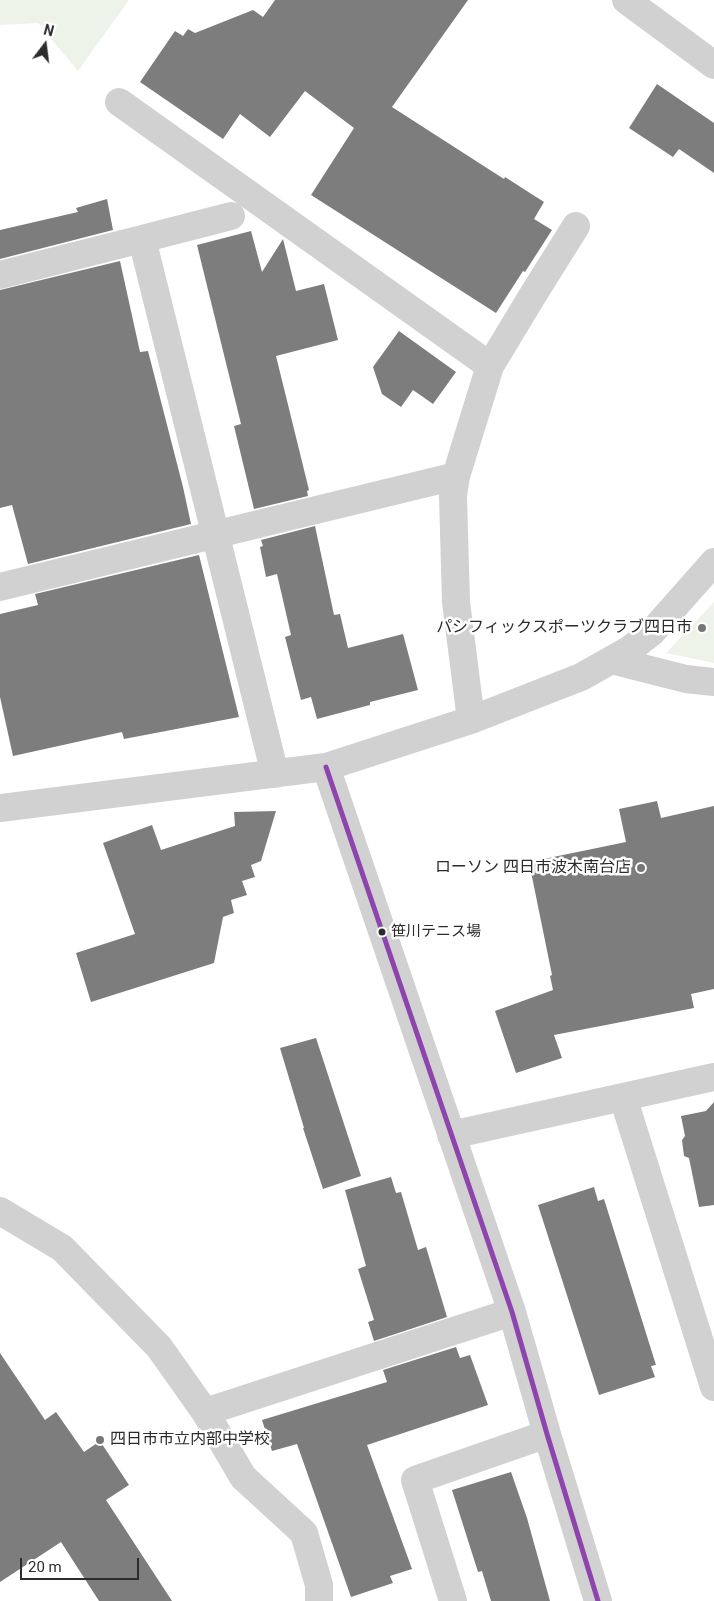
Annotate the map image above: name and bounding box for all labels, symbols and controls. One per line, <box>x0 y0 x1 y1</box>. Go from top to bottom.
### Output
north arrow <box>20 20 70 70</box>
text: N <box>42 22 56 40</box>
place label: パシフィックスポーツクラブ四日市 <box>436 618 692 638</box>
marker: パシフィックスポーツクラブ四日市 <box>696 622 708 634</box>
place label: ローソン 四日市波木南台店 <box>435 858 631 878</box>
marker: ローソン 四日市波木南台店 <box>635 862 647 874</box>
place label: 笹川テニス場 <box>391 923 481 941</box>
marker: 笹川テニス場 <box>377 927 387 937</box>
place label: 四日市市立内部中学校 <box>110 1430 270 1450</box>
marker: 四日市市立内部中学校 <box>94 1434 106 1446</box>
scale bar <box>22 1548 141 1580</box>
text: 20 m <box>28 1558 62 1576</box>

